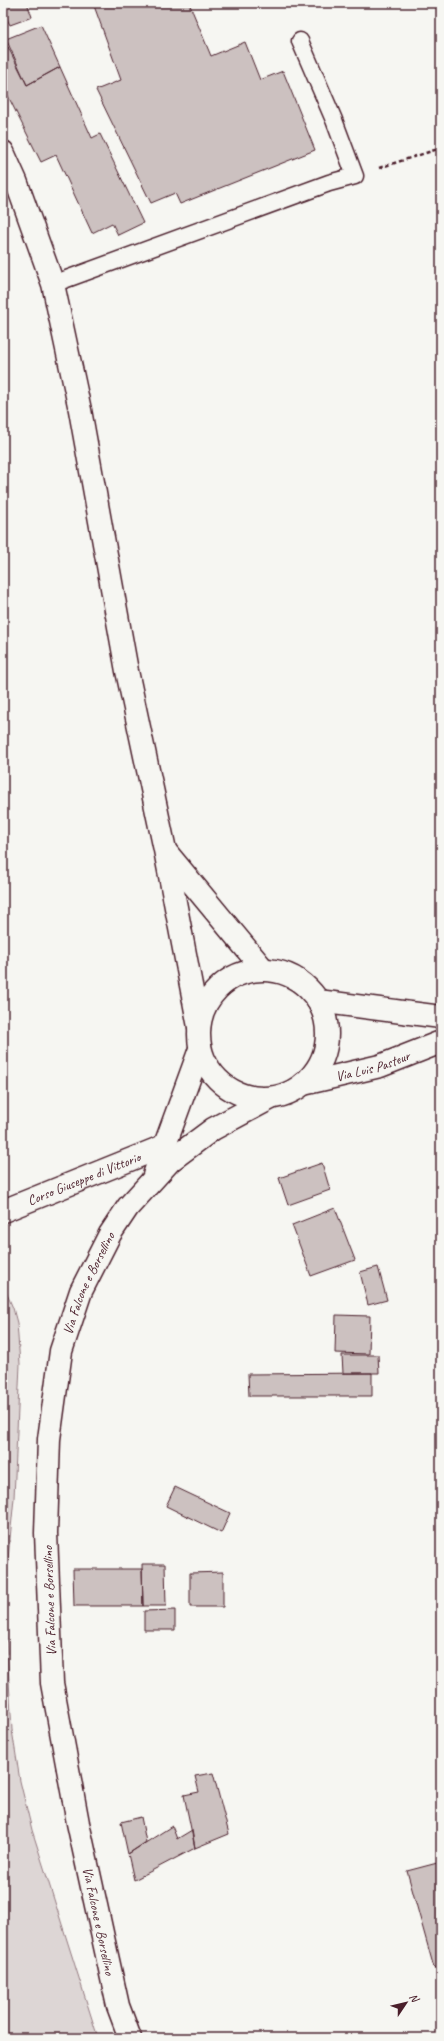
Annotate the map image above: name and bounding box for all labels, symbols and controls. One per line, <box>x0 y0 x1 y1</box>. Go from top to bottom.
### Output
street label: Via Luis Pasteur <box>334 1046 414 1085</box>
street label: Corso Giuseppe di Vittorio <box>25 1148 145 1209</box>
street label: Via Falcone e Borsellino <box>59 1229 119 1337</box>
street label: Via Falcone e Borsellino <box>39 1545 60 1656</box>
street label: Via Falcone e Borsellino <box>79 1866 118 1978</box>
north arrow <box>386 1983 426 2023</box>
text: N <box>407 1990 423 2006</box>

